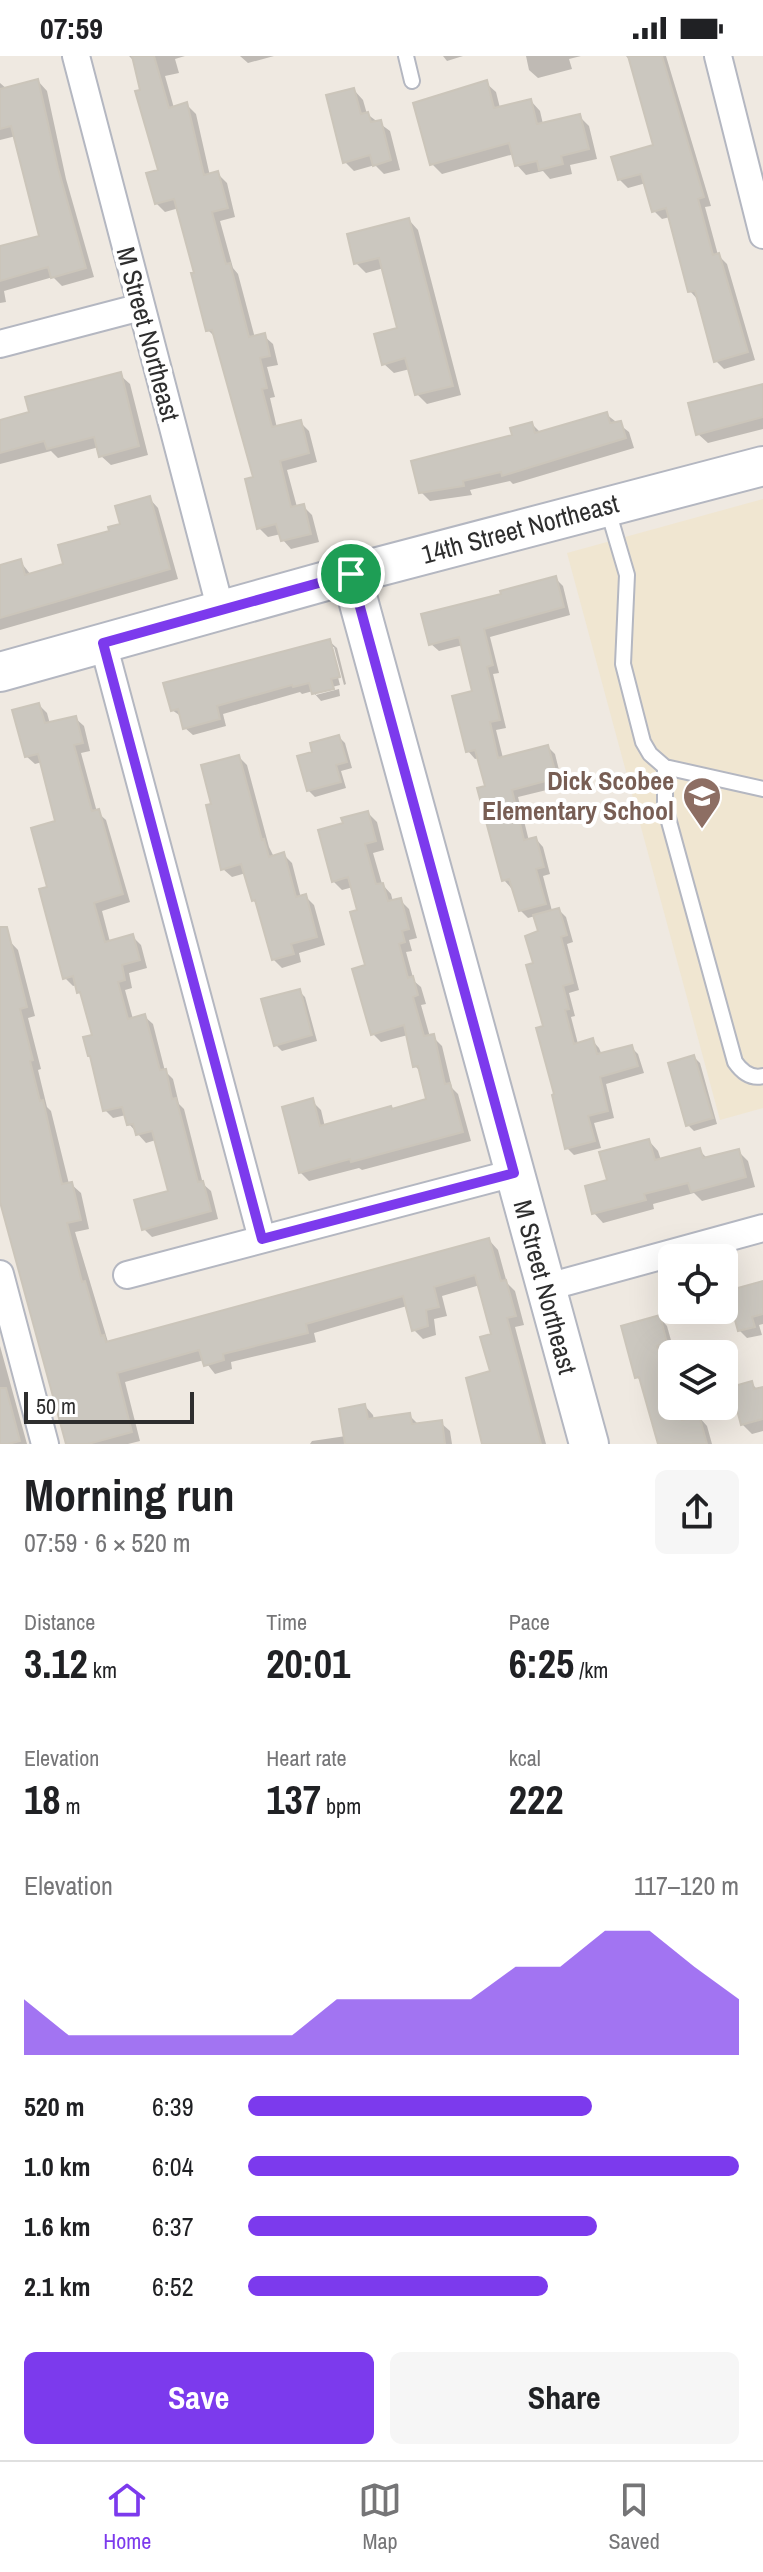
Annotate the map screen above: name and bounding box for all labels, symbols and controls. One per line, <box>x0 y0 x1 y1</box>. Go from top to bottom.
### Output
text: 07:59 <box>40 8 103 48</box>
street label: M Street Northeast <box>108 243 189 425</box>
street label: 14th Street Northeast <box>417 485 622 572</box>
pin <box>317 540 385 608</box>
icon: arrive <box>329 552 373 596</box>
place label: Dick Scobee Elementary School <box>482 763 674 828</box>
school or university icon: Dick Scobee Elementary School <box>681 775 723 830</box>
street label: M Street Northeast <box>505 1196 586 1378</box>
map controls <box>658 1244 738 1420</box>
button: locate <box>658 1244 738 1324</box>
button: layers <box>658 1340 738 1420</box>
scale bar <box>24 1388 194 1424</box>
text: 50 m <box>36 1391 76 1421</box>
text: Morning run <box>24 1465 234 1525</box>
button: share <box>655 1470 739 1554</box>
text: 07:59 · 6 × 520 m <box>24 1525 191 1560</box>
text: Distance <box>24 1607 95 1637</box>
text: Time <box>266 1607 307 1637</box>
text: Pace <box>509 1607 550 1637</box>
text: 3.12 <box>24 1637 88 1690</box>
text: 20:01 <box>266 1637 350 1690</box>
text: 6:25 <box>509 1637 574 1690</box>
text: km <box>88 1655 117 1685</box>
text: /km <box>574 1655 608 1685</box>
text: Elevation <box>24 1743 99 1773</box>
text: Heart rate <box>266 1743 347 1773</box>
text: kcal <box>509 1743 541 1773</box>
text: 18 <box>24 1773 60 1826</box>
text: 137 <box>266 1773 321 1826</box>
text: 222 <box>509 1773 563 1826</box>
text: m <box>60 1791 81 1821</box>
text: bpm <box>321 1791 361 1821</box>
text: Elevation <box>24 1868 113 1903</box>
text: 117–120 m <box>634 1868 739 1903</box>
text: 520 m <box>24 2089 84 2124</box>
text: 6:39 <box>152 2089 194 2124</box>
text: 1.0 km <box>24 2149 90 2184</box>
text: 6:04 <box>152 2149 194 2184</box>
text: 1.6 km <box>24 2209 90 2244</box>
text: 6:37 <box>152 2209 194 2244</box>
text: 2.1 km <box>24 2269 90 2304</box>
text: 6:52 <box>152 2269 194 2304</box>
button: Save <box>24 2352 374 2444</box>
button: Share <box>390 2352 739 2444</box>
tab: Home <box>103 2478 151 2556</box>
tab: Map <box>358 2478 402 2556</box>
tab: Saved <box>609 2478 660 2556</box>

